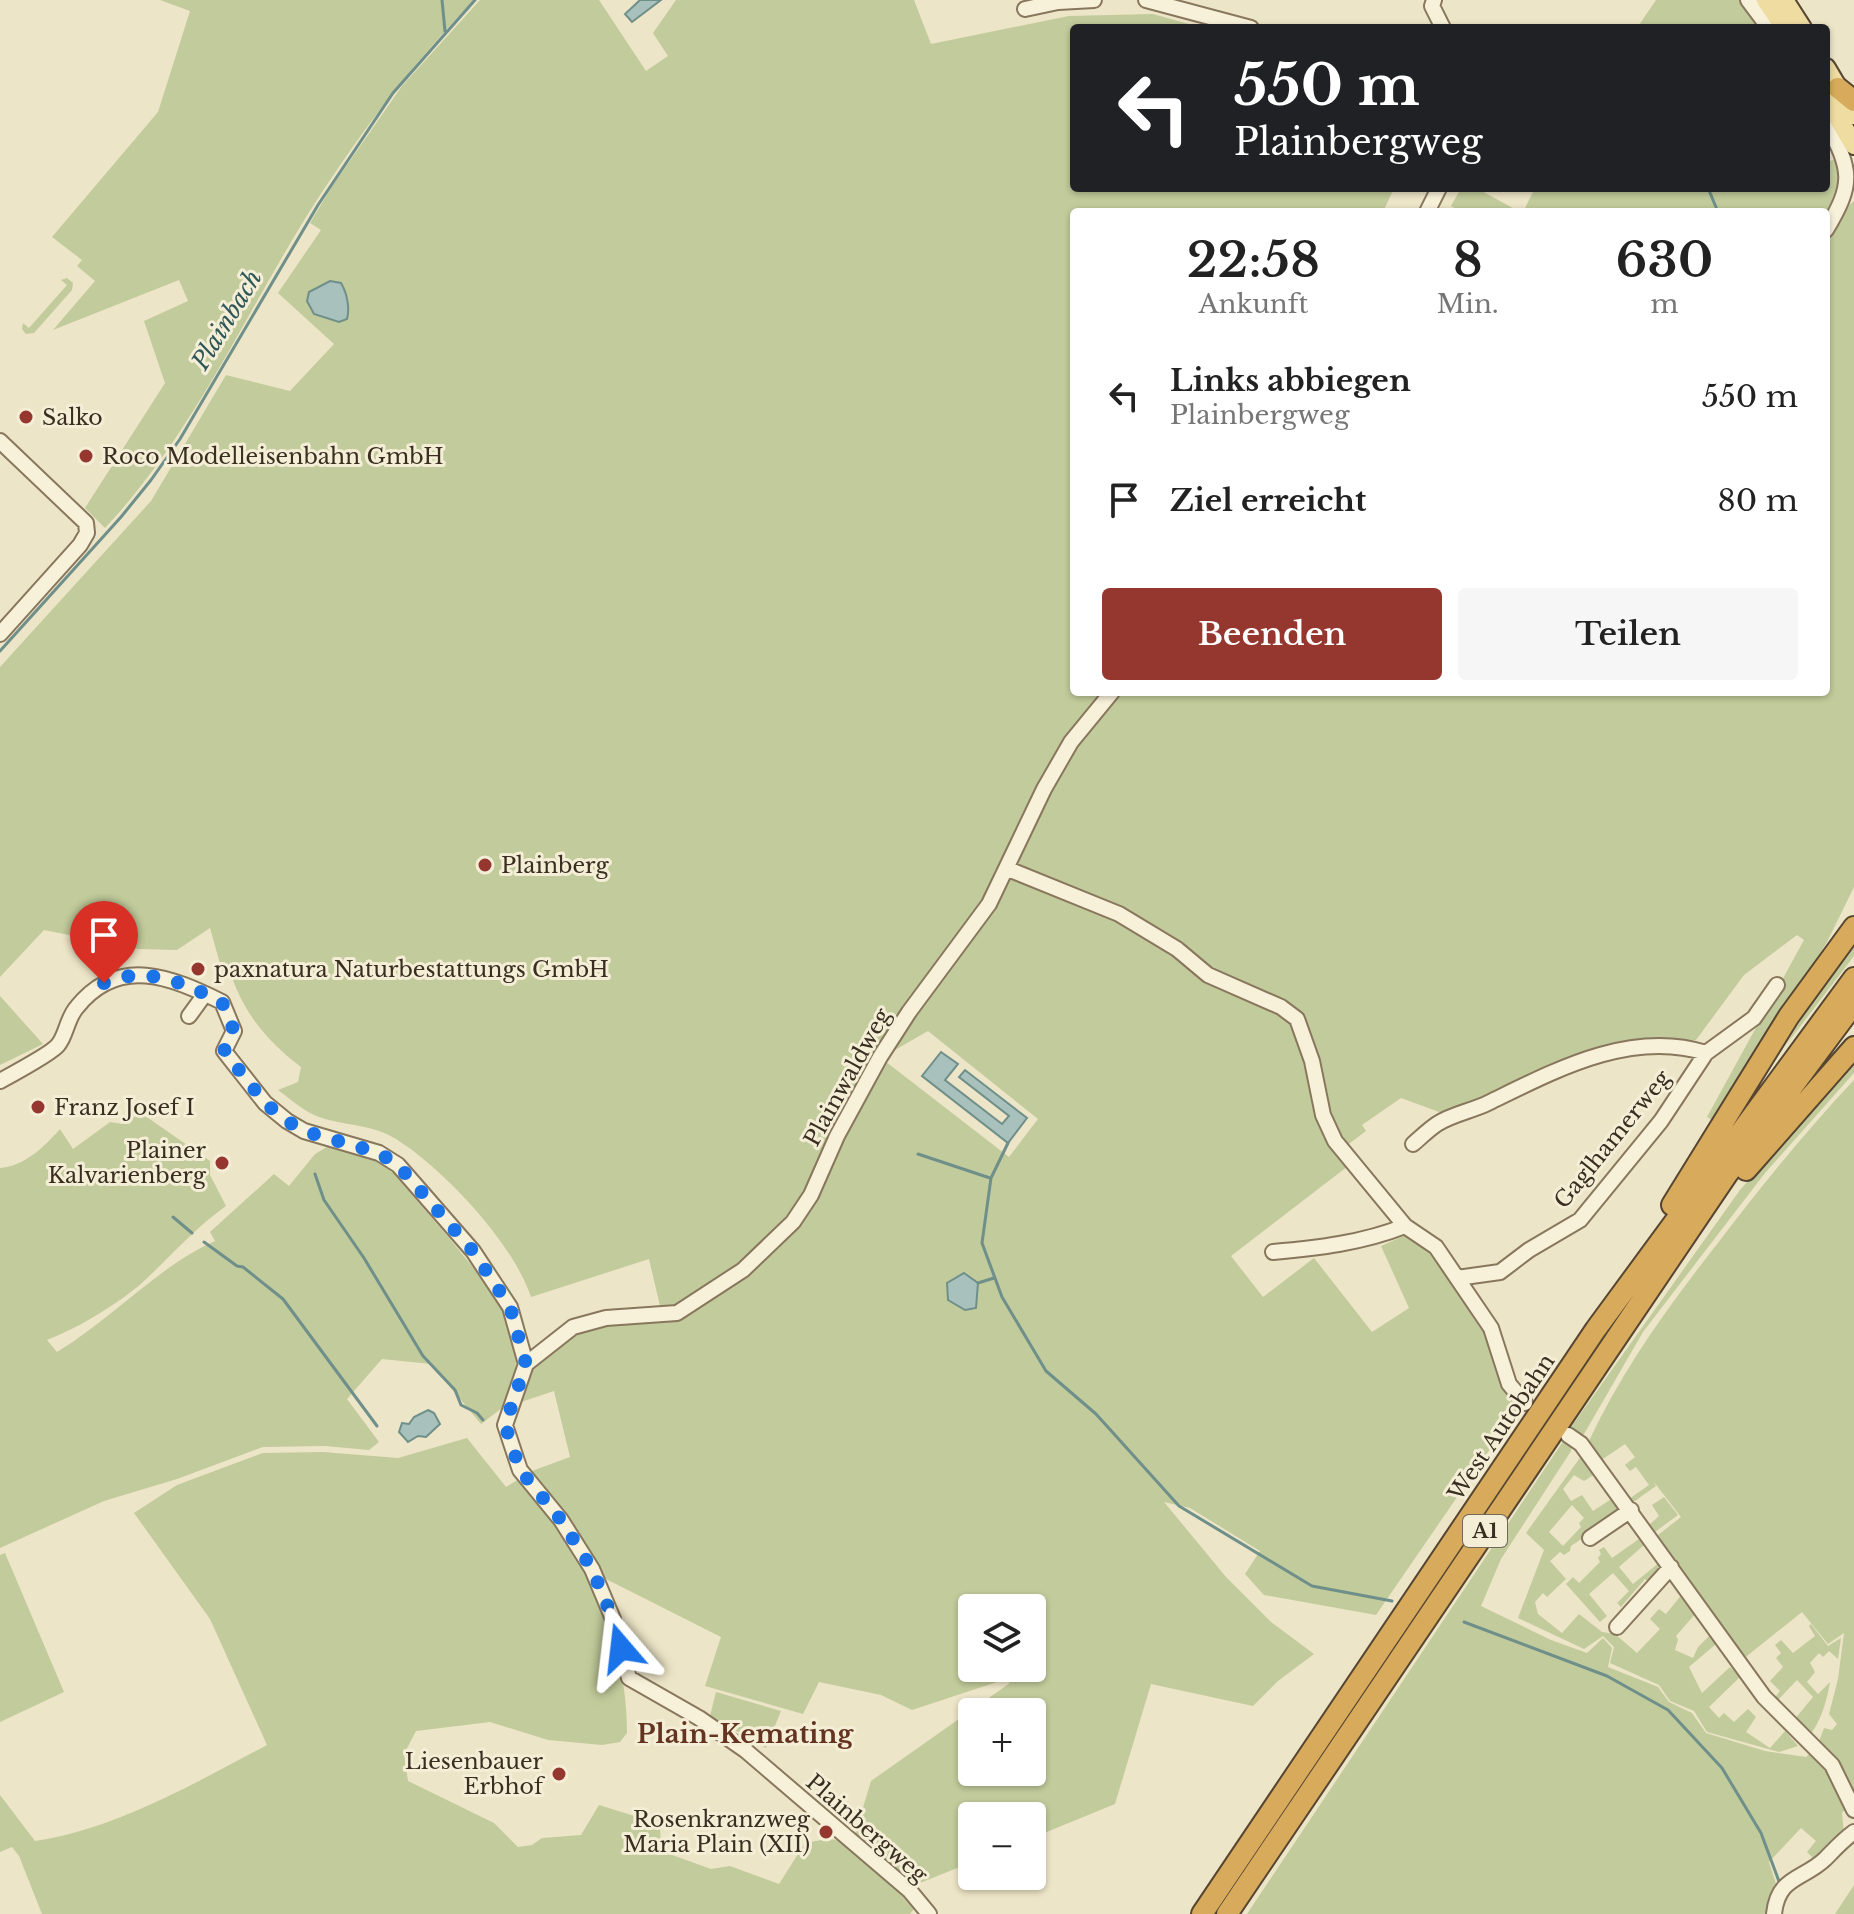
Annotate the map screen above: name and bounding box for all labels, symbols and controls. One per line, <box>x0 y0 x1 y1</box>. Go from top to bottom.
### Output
text: 550 m <box>1234 51 1420 120</box>
icon: left <box>1102 56 1206 160</box>
text: Plainbergweg <box>1234 120 1483 165</box>
text: 22:58 <box>1187 230 1320 290</box>
text: 8 <box>1453 230 1483 290</box>
text: 630 <box>1616 230 1713 290</box>
water label: Plainbach <box>185 265 268 376</box>
text: Ankunft <box>1198 288 1308 320</box>
text: Min. <box>1437 288 1499 320</box>
text: m <box>1650 288 1678 320</box>
text: Links abbiegen <box>1170 362 1411 399</box>
icon: left <box>1102 374 1146 418</box>
text: 550 m <box>1702 378 1798 415</box>
text: Plainbergweg <box>1170 399 1350 431</box>
place label: Salko <box>42 404 103 431</box>
marker: Salko <box>17 408 35 426</box>
place label: Roco Modelleisenbahn GmbH <box>102 443 444 470</box>
marker: Roco Modelleisenbahn GmbH <box>77 447 95 465</box>
icon: arrive <box>1102 478 1146 522</box>
text: Ziel erreicht <box>1170 482 1366 519</box>
text: 80 m <box>1718 482 1798 519</box>
button: Beenden <box>1102 588 1442 680</box>
button: Teilen <box>1458 588 1798 680</box>
place label: Plainberg <box>501 852 610 879</box>
marker: Plainberg <box>476 856 494 874</box>
pin <box>70 901 138 983</box>
icon: arrive <box>82 913 126 957</box>
place label: paxnatura Naturbestattungs GmbH <box>214 956 609 983</box>
marker: paxnatura Naturbestattungs GmbH <box>189 960 207 978</box>
street label: Plainwaldweg <box>798 1003 897 1151</box>
street label: Gaglhamerweg <box>1548 1064 1677 1214</box>
place label: Franz Josef I <box>54 1094 195 1121</box>
marker: Franz Josef I <box>29 1098 47 1116</box>
place label: Plainer Kalvarienberg <box>48 1137 207 1189</box>
marker: Plainer Kalvarienberg <box>213 1154 231 1172</box>
street label: West Autobahn <box>1442 1349 1561 1507</box>
road number: A1 <box>1463 1515 1507 1547</box>
map controls <box>958 1594 1046 1890</box>
button: layers <box>958 1594 1046 1682</box>
position arrow <box>579 1606 663 1690</box>
button: + <box>958 1698 1046 1786</box>
district label: Plain-Kemating <box>637 1718 854 1750</box>
place label: Liesenbauer Erbhof <box>405 1748 546 1800</box>
marker: Liesenbauer Erbhof <box>550 1765 568 1783</box>
street label: Plainbergweg <box>800 1768 933 1889</box>
button: − <box>958 1802 1046 1890</box>
place label: Rosenkranzweg Maria Plain (XII) <box>623 1806 811 1858</box>
marker: Rosenkranzweg Maria Plain (XII) <box>817 1823 835 1841</box>

